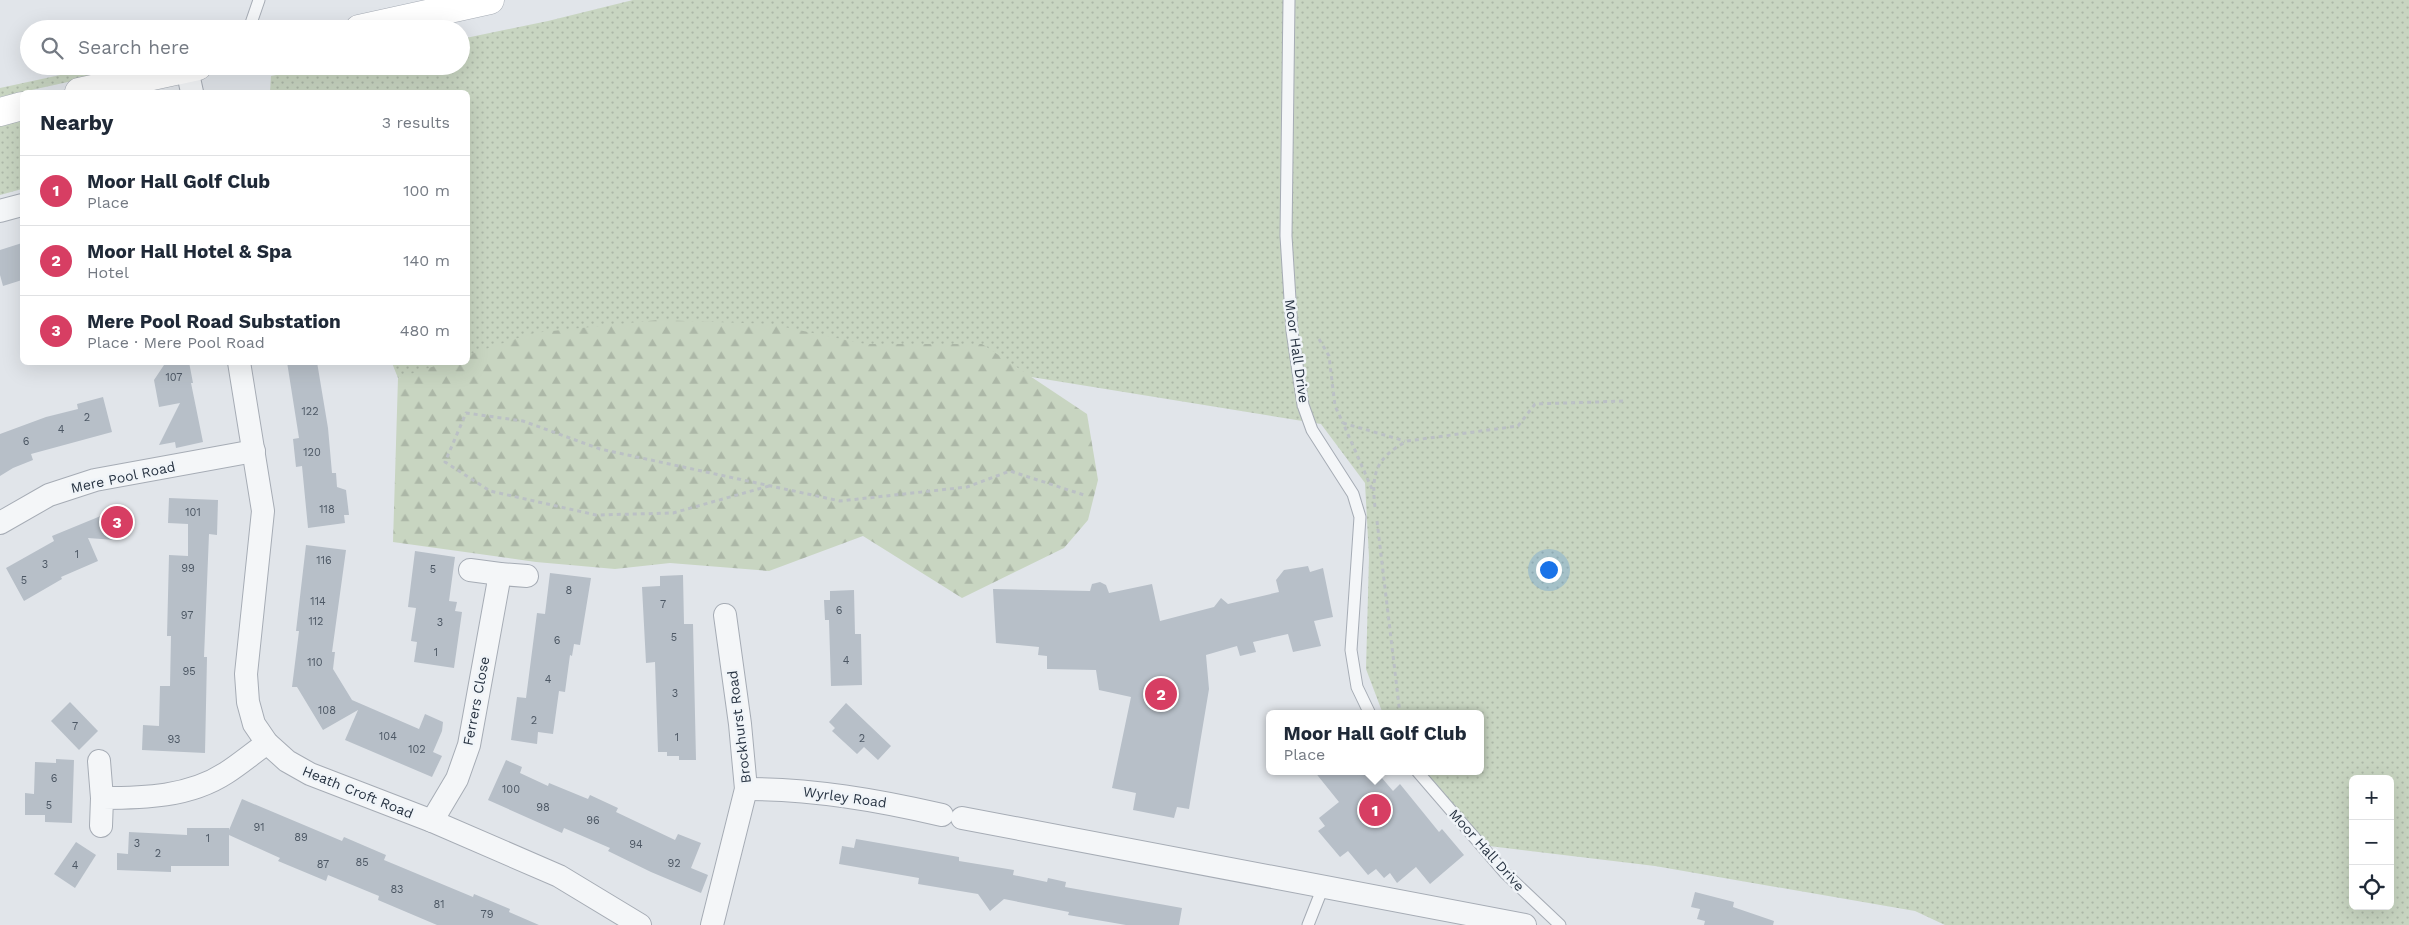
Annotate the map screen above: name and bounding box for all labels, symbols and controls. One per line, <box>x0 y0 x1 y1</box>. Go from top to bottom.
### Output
search box <box>20 20 470 75</box>
icon: search <box>38 34 66 62</box>
text: Search here <box>78 36 189 59</box>
text: Nearby <box>40 110 113 135</box>
text: 3 results <box>382 113 450 132</box>
text: Moor Hall Golf Club <box>87 170 270 193</box>
text: 1 <box>53 181 59 200</box>
text: 100 m <box>403 181 450 200</box>
text: Place <box>87 193 129 212</box>
text: Moor Hall Hotel & Spa <box>87 240 292 263</box>
text: 2 <box>51 251 61 270</box>
text: 140 m <box>403 251 450 270</box>
text: Hotel <box>87 263 129 282</box>
street label: Moor Hall Drive <box>1282 298 1312 404</box>
text: Mere Pool Road Substation <box>87 310 341 333</box>
text: 3 <box>51 321 61 340</box>
text: 480 m <box>400 321 450 340</box>
text: Place · Mere Pool Road <box>87 333 265 352</box>
house number: 107 <box>165 371 183 384</box>
house number: 122 <box>301 405 319 418</box>
house number: 2 <box>84 411 90 424</box>
house number: 4 <box>58 423 65 436</box>
house number: 6 <box>23 435 30 448</box>
house number: 120 <box>303 446 321 459</box>
street label: Mere Pool Road <box>69 458 177 496</box>
pin: 3 <box>101 503 133 541</box>
house number: 118 <box>319 503 335 516</box>
house number: 101 <box>185 506 201 519</box>
house number: 1 <box>75 548 79 561</box>
house number: 116 <box>316 554 332 567</box>
your location <box>1536 557 1562 583</box>
house number: 3 <box>42 558 48 571</box>
house number: 99 <box>181 562 195 575</box>
house number: 5 <box>430 563 436 576</box>
house number: 5 <box>21 574 27 587</box>
house number: 8 <box>566 584 573 597</box>
house number: 114 <box>310 595 326 608</box>
house number: 7 <box>660 598 666 611</box>
house number: 6 <box>836 604 843 617</box>
house number: 97 <box>181 609 193 622</box>
house number: 112 <box>309 615 324 628</box>
house number: 3 <box>437 616 443 629</box>
house number: 5 <box>671 631 677 644</box>
house number: 6 <box>554 634 561 647</box>
house number: 1 <box>434 646 438 659</box>
house number: 4 <box>843 654 850 667</box>
street label: Ferrers Close <box>460 655 492 747</box>
house number: 110 <box>307 656 323 669</box>
house number: 95 <box>182 665 196 678</box>
street label: Brockhurst Road <box>724 670 754 784</box>
house number: 4 <box>545 673 552 686</box>
pin: 2 <box>1145 675 1177 713</box>
house number: 3 <box>672 687 678 700</box>
house number: 108 <box>318 704 336 717</box>
popup <box>1266 710 1484 775</box>
house number: 2 <box>531 714 537 727</box>
house number: 7 <box>72 720 78 733</box>
text: Moor Hall Golf Club <box>1283 722 1467 745</box>
house number: 104 <box>379 730 397 743</box>
house number: 1 <box>675 731 679 744</box>
house number: 2 <box>859 732 865 745</box>
house number: 93 <box>168 733 180 746</box>
house number: 102 <box>408 743 426 756</box>
text: Place <box>1283 745 1325 764</box>
street label: Heath Croft Road <box>300 762 416 822</box>
house number: 6 <box>51 772 58 785</box>
map controls <box>2349 775 2394 910</box>
button: + <box>2349 775 2394 820</box>
house number: 100 <box>502 783 520 796</box>
street label: Wyrley Road <box>802 783 888 811</box>
pin: 1 <box>1359 791 1391 829</box>
house number: 5 <box>46 799 52 812</box>
house number: 98 <box>536 801 550 814</box>
street label: Moor Hall Drive <box>1446 806 1528 894</box>
house number: 96 <box>586 814 600 827</box>
button: − <box>2349 820 2394 865</box>
house number: 91 <box>253 821 265 834</box>
house number: 89 <box>294 831 308 844</box>
house number: 1 <box>206 832 210 845</box>
house number: 3 <box>134 837 140 850</box>
house number: 94 <box>629 838 643 851</box>
house number: 2 <box>155 847 161 860</box>
house number: 85 <box>355 856 369 869</box>
house number: 92 <box>667 857 681 870</box>
house number: 87 <box>317 858 329 871</box>
house number: 4 <box>72 859 79 872</box>
button: locate <box>2349 865 2394 910</box>
house number: 83 <box>391 883 403 896</box>
house number: 81 <box>433 898 445 911</box>
house number: 79 <box>481 908 494 921</box>

